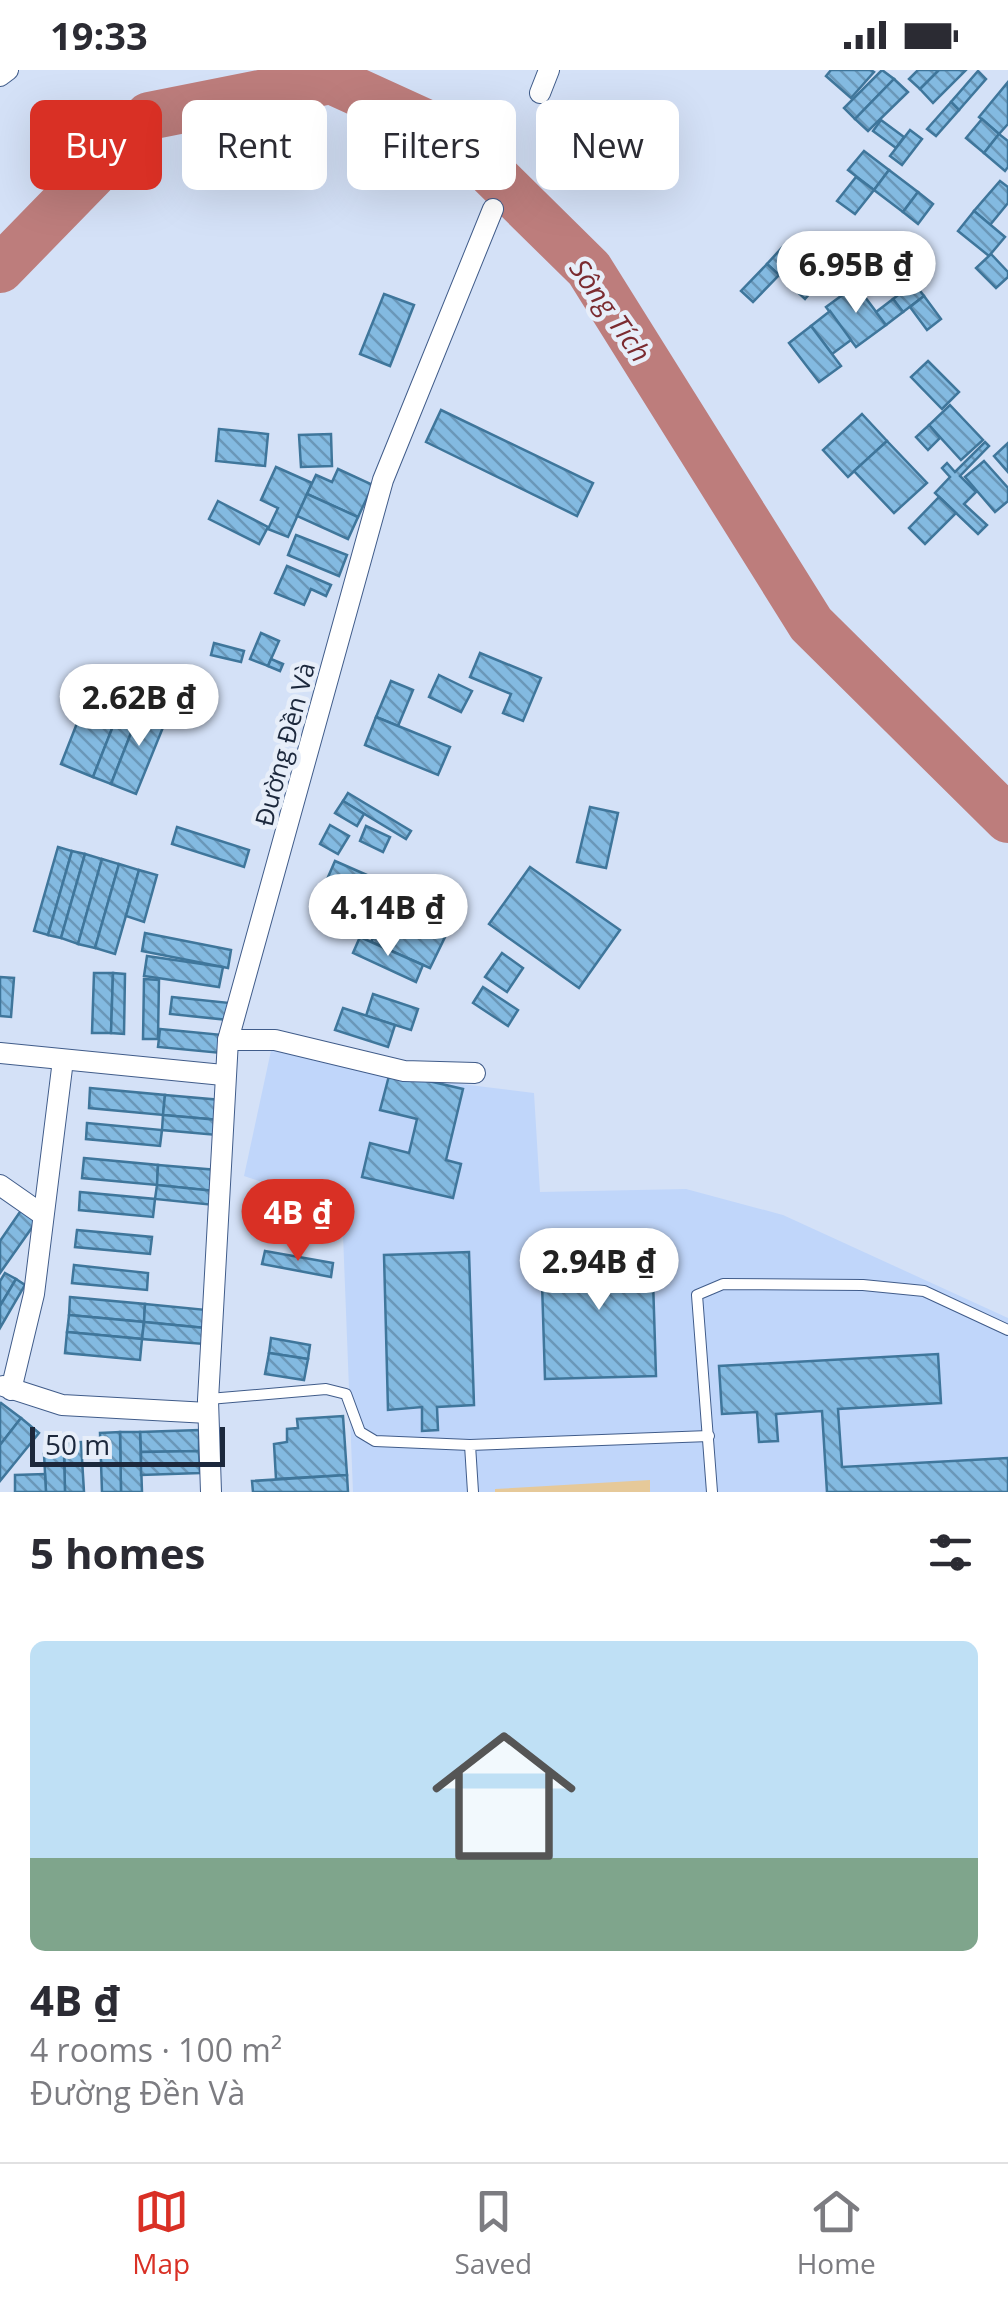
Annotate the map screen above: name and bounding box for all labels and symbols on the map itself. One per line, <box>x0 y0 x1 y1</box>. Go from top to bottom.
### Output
pin: 6.95B ₫ <box>764 231 948 316</box>
water label: Sông Tích <box>562 251 660 369</box>
street label: Đường Đền Và <box>246 658 322 830</box>
pin: 2.62B ₫ <box>47 664 231 749</box>
pin: 4.14B ₫ <box>296 874 480 959</box>
pin: 4B ₫ <box>239 1179 357 1264</box>
pin: 2.94B ₫ <box>507 1228 691 1313</box>
scale bar <box>30 1422 225 1466</box>

